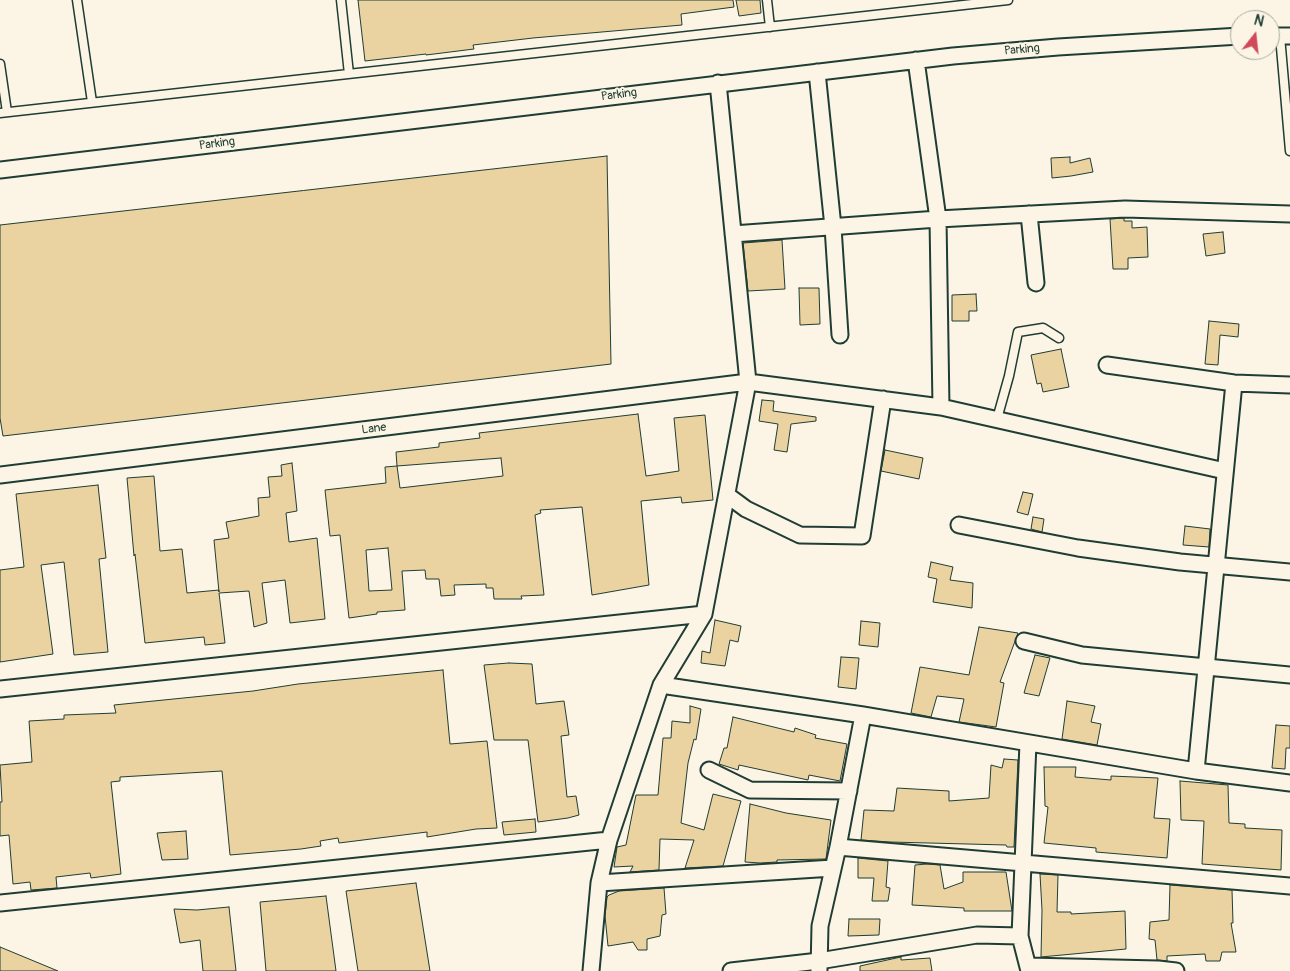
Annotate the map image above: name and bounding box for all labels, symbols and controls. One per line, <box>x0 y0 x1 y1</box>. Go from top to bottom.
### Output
north arrow <box>1230 10 1280 60</box>
text: N <box>1252 12 1266 31</box>
street label: Parking <box>1004 41 1040 59</box>
street label: Parking <box>600 86 638 104</box>
street label: Parking <box>198 135 236 153</box>
street label: Lane <box>361 420 387 438</box>

